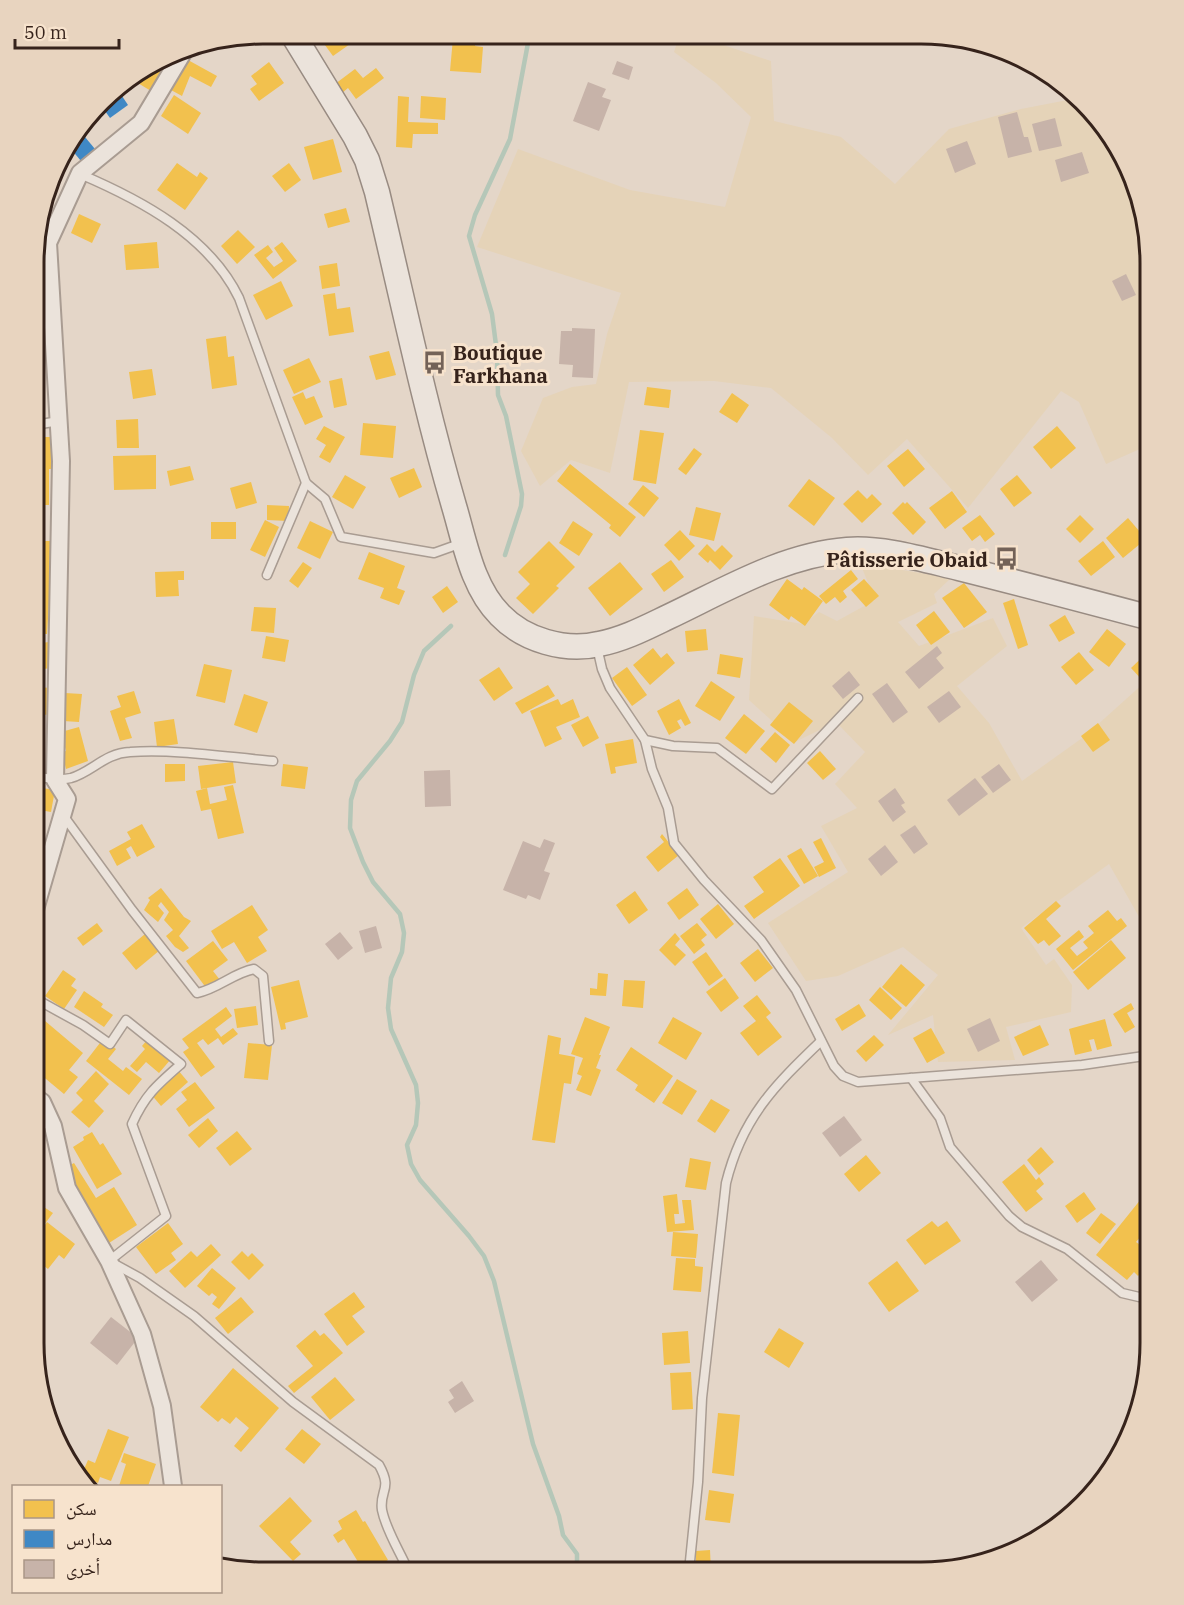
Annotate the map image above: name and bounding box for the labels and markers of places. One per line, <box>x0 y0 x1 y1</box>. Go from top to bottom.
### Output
place label: Boutique Farkhana <box>453 339 548 389</box>
bus stop icon: Boutique Farkhana <box>422 350 448 376</box>
place label: Pâtisserie Obaid <box>826 546 988 573</box>
bus stop icon: Pâtisserie Obaid <box>993 546 1019 572</box>

